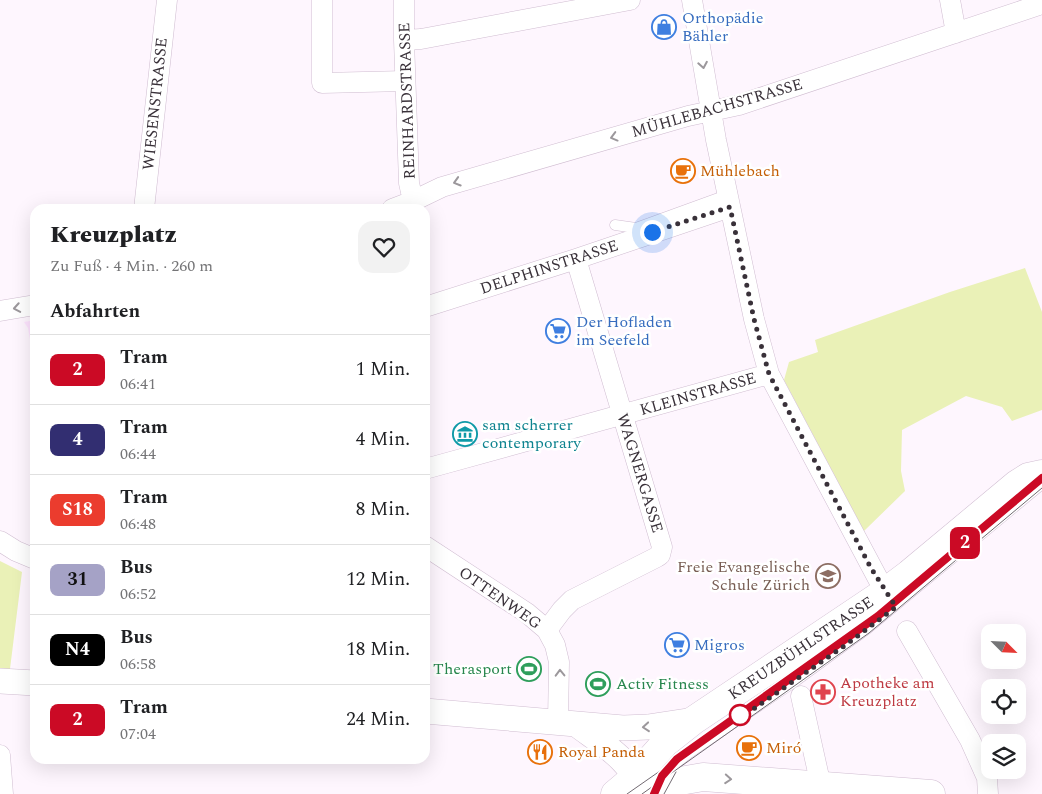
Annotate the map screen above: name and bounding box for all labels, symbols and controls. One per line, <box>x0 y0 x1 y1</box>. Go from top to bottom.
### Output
place label: Orthopädie Bähler <box>682 6 764 48</box>
shop icon: Orthopädie Bähler <box>651 14 677 40</box>
street label: REINHARDSTRASSE <box>392 22 422 180</box>
street label: WIESENSTRASSE <box>136 36 174 172</box>
one-way arrow <box>698 61 708 70</box>
street label: MÜHLEBACHSTRASSE <box>629 72 805 144</box>
one-way arrow <box>609 131 618 142</box>
cafe icon: Mühlebach <box>670 158 696 184</box>
place label: Mühlebach <box>700 159 780 183</box>
one-way arrow <box>454 176 462 186</box>
text: Kreuzplatz <box>50 217 177 253</box>
your location <box>640 220 665 245</box>
button: heart <box>358 221 410 273</box>
street label: DELPHINSTRASSE <box>477 233 621 301</box>
text: Zu Fuß · 4 Min. · 260 m <box>50 254 213 278</box>
text: Abfahrten <box>50 297 140 326</box>
one-way arrow <box>13 303 22 313</box>
place label: Der Hofladen im Seefeld <box>576 310 672 352</box>
supermarket icon: Der Hofladen im Seefeld <box>545 318 571 344</box>
text: Tram <box>120 343 168 372</box>
text: 1 Min. <box>356 355 410 384</box>
text: 2 <box>72 356 83 383</box>
street label: KLEINSTRASSE <box>637 366 759 422</box>
text: 06:41 <box>120 372 156 396</box>
street label: WAGNERGASSE <box>610 410 670 536</box>
text: Tram <box>120 413 168 442</box>
place label: sam scherrer contemporary <box>482 413 582 455</box>
museum icon: sam scherrer contemporary <box>452 421 478 447</box>
text: 4 Min. <box>356 425 410 454</box>
text: 4 <box>72 426 83 453</box>
text: 06:44 <box>120 442 156 466</box>
text: Tram <box>120 483 168 512</box>
text: 8 Min. <box>356 495 410 524</box>
text: S18 <box>62 496 93 523</box>
text: 06:48 <box>120 512 156 536</box>
line badge: 2 <box>949 527 981 559</box>
text: 2 <box>960 529 970 556</box>
text: Bus <box>120 553 153 582</box>
place label: Freie Evangelische Schule Zürich <box>677 555 810 597</box>
street label: OTTENWEG <box>454 561 546 635</box>
school or university icon: Freie Evangelische Schule Zürich <box>815 563 841 589</box>
text: 12 Min. <box>346 565 410 594</box>
text: 31 <box>67 566 88 593</box>
text: 06:52 <box>120 582 156 606</box>
street label: KREUZBÜHLSTRASSE <box>723 590 879 706</box>
text: Bus <box>120 623 153 652</box>
north arrow <box>981 624 1026 669</box>
map controls <box>981 624 1026 779</box>
supermarket icon: Migros <box>664 632 690 658</box>
place label: Migros <box>694 633 745 657</box>
text: 18 Min. <box>346 635 410 664</box>
text: N4 <box>65 636 90 663</box>
text: 06:58 <box>120 652 156 676</box>
sports icon: Therasport <box>516 656 542 682</box>
place label: Therasport <box>433 657 512 681</box>
one-way arrow <box>555 669 565 676</box>
sports icon: Activ Fitness <box>585 671 611 697</box>
place label: Apotheke am Kreuzplatz <box>840 671 935 713</box>
place label: Activ Fitness <box>616 672 709 696</box>
pharmacy icon: Apotheke am Kreuzplatz <box>810 679 836 705</box>
button: locate <box>981 679 1026 724</box>
text: Tram <box>120 693 168 722</box>
unlabelled marker <box>729 704 751 726</box>
text: 24 Min. <box>346 705 410 734</box>
text: 2 <box>72 706 83 733</box>
one-way arrow <box>642 721 650 732</box>
text: 07:04 <box>120 722 156 746</box>
button: layers <box>981 734 1026 779</box>
cafe icon: Miró <box>736 735 762 761</box>
place label: Miró <box>766 736 801 760</box>
restaurant icon: Royal Panda <box>527 739 553 765</box>
place label: Royal Panda <box>558 740 645 764</box>
one-way arrow <box>724 773 732 784</box>

